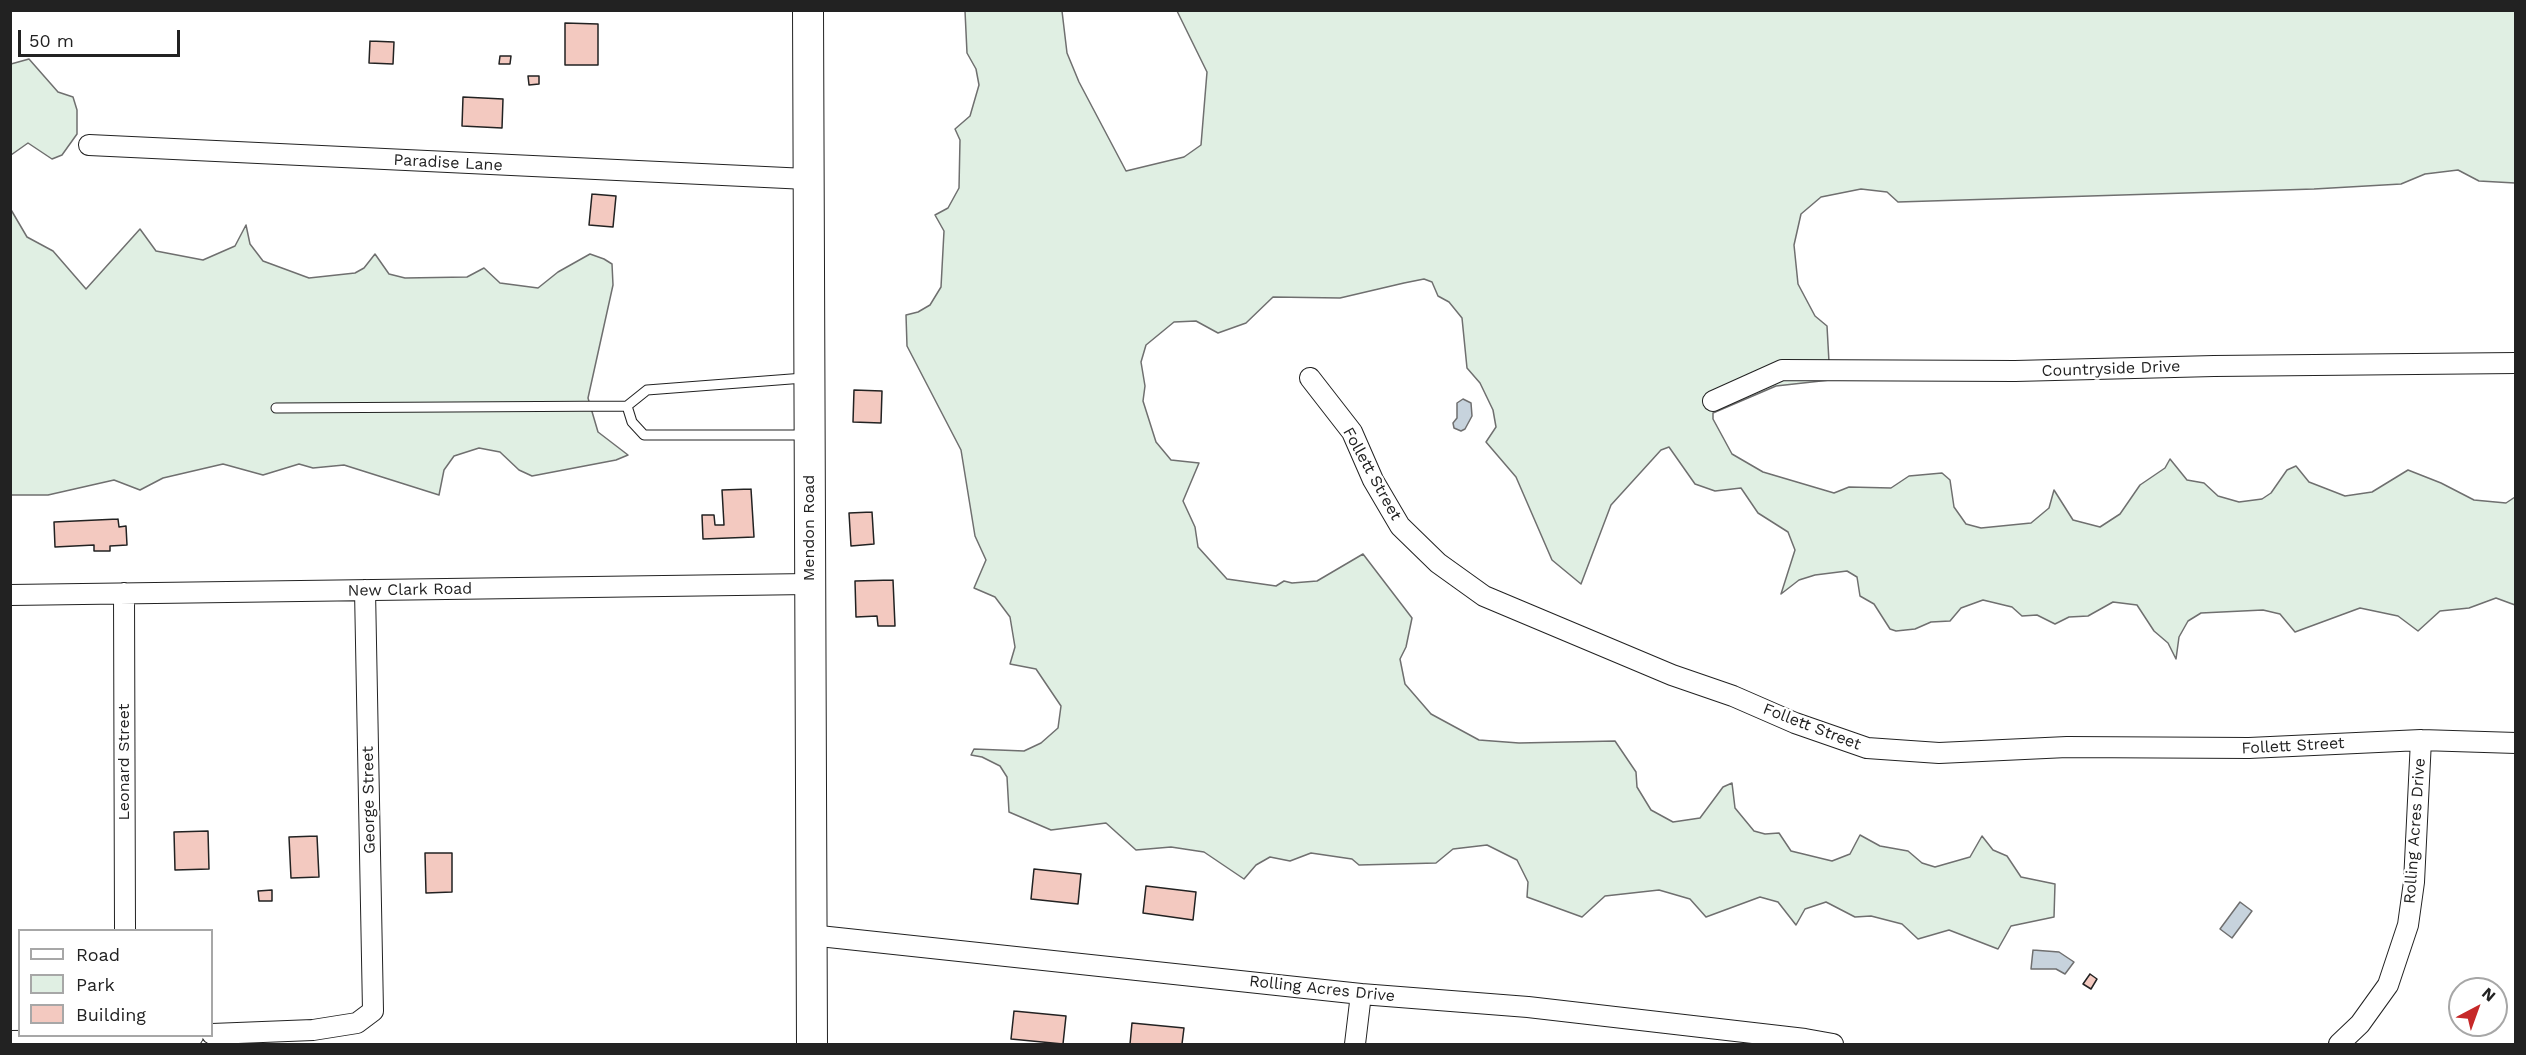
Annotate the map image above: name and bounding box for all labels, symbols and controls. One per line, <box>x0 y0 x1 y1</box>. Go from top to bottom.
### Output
scale bar <box>21 18 183 56</box>
text: 50 m <box>29 30 74 51</box>
street label: Paradise Lane <box>393 151 503 175</box>
street label: Countryside Drive <box>2041 357 2181 381</box>
street label: Follett Street <box>1339 424 1405 524</box>
street label: Mendon Road <box>799 475 819 581</box>
street label: New Clark Road <box>348 579 472 601</box>
street label: Follett Street <box>1760 700 1864 754</box>
street label: Leonard Street <box>114 703 134 821</box>
street label: Follett Street <box>2241 734 2345 758</box>
street label: George Street <box>358 746 380 854</box>
street label: Rolling Acres Drive <box>2400 757 2430 905</box>
legend <box>18 929 213 1037</box>
text: Road <box>76 944 120 965</box>
street label: Rolling Acres Drive <box>1248 972 1396 1006</box>
text: Park <box>76 974 115 995</box>
north arrow <box>2448 977 2508 1037</box>
text: N <box>2478 983 2500 1006</box>
text: Building <box>76 1004 146 1025</box>

